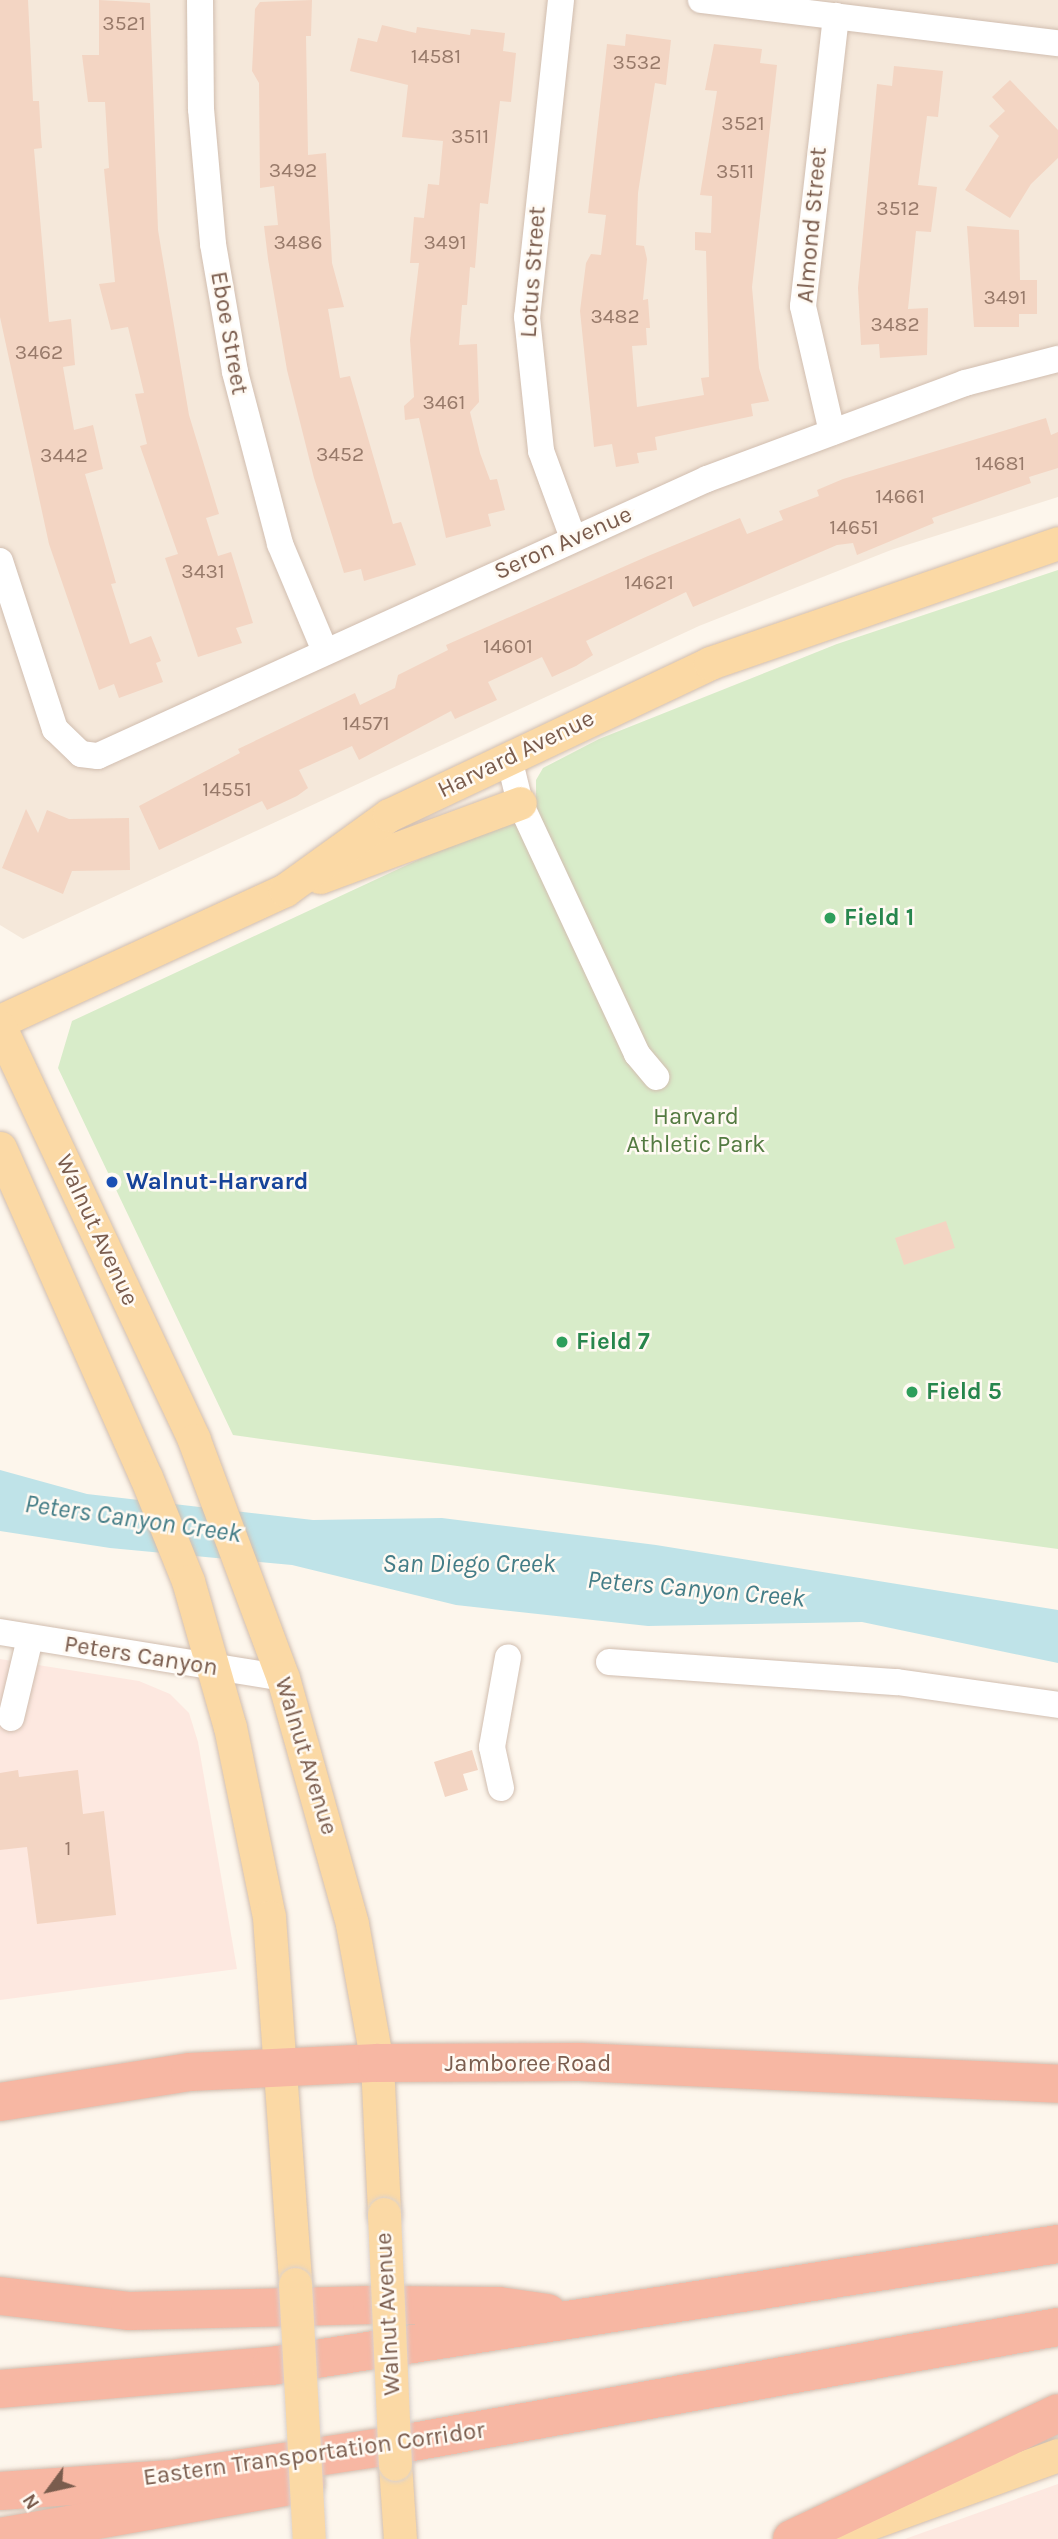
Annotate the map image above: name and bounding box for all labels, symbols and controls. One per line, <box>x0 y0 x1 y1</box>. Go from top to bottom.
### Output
house number: 3521 <box>102 10 146 36</box>
house number: 14581 <box>411 43 461 69</box>
house number: 3532 <box>613 49 661 75</box>
house number: 3521 <box>721 110 765 136</box>
house number: 3511 <box>451 123 489 149</box>
street label: Almond Street <box>791 146 833 304</box>
house number: 3492 <box>269 157 317 183</box>
house number: 3511 <box>716 158 754 184</box>
house number: 3512 <box>876 195 920 221</box>
street label: Lotus Street <box>514 205 552 339</box>
house number: 3486 <box>273 229 323 255</box>
house number: 3491 <box>423 229 467 255</box>
street label: Eboe Street <box>204 269 254 397</box>
house number: 3491 <box>983 284 1027 310</box>
house number: 3482 <box>590 303 640 329</box>
house number: 3482 <box>870 311 920 337</box>
house number: 3462 <box>15 339 63 365</box>
house number: 3461 <box>422 389 466 415</box>
house number: 3452 <box>316 441 364 467</box>
house number: 3442 <box>40 442 88 468</box>
house number: 14681 <box>975 450 1025 476</box>
house number: 14661 <box>875 483 925 509</box>
street label: Seron Avenue <box>490 500 636 586</box>
house number: 14651 <box>829 514 879 540</box>
house number: 3431 <box>181 558 225 584</box>
house number: 14621 <box>624 569 674 595</box>
house number: 14601 <box>483 633 533 659</box>
street label: Harvard Avenue <box>433 704 599 804</box>
house number: 14571 <box>342 710 390 736</box>
house number: 14551 <box>202 776 252 802</box>
place label: Field 1 <box>844 904 914 932</box>
marker: Field 1 <box>822 910 838 926</box>
park label: Harvard Athletic Park <box>626 1103 766 1159</box>
street label: Walnut Avenue <box>49 1150 145 1310</box>
place label: Walnut-Harvard <box>126 1168 309 1196</box>
marker: Walnut-Harvard <box>104 1174 120 1190</box>
place label: Field 7 <box>576 1328 650 1356</box>
marker: Field 7 <box>554 1334 570 1350</box>
place label: Field 5 <box>926 1378 1002 1406</box>
marker: Field 5 <box>904 1384 920 1400</box>
water label: Peters Canyon Creek <box>23 1488 243 1550</box>
water label: San Diego Creek <box>382 1548 556 1580</box>
water label: Peters Canyon Creek <box>586 1564 806 1614</box>
street label: Peters Canyon <box>62 1630 220 1682</box>
street label: Walnut Avenue <box>268 1674 344 1838</box>
house number: 1 <box>65 1835 71 1861</box>
street label: Jamboree Road <box>445 2050 611 2078</box>
street label: Walnut Avenue <box>369 2232 407 2396</box>
street label: Eastern Transportation Corridor <box>141 2416 487 2492</box>
north arrow <box>14 2455 84 2525</box>
text: N <box>18 2490 44 2513</box>

